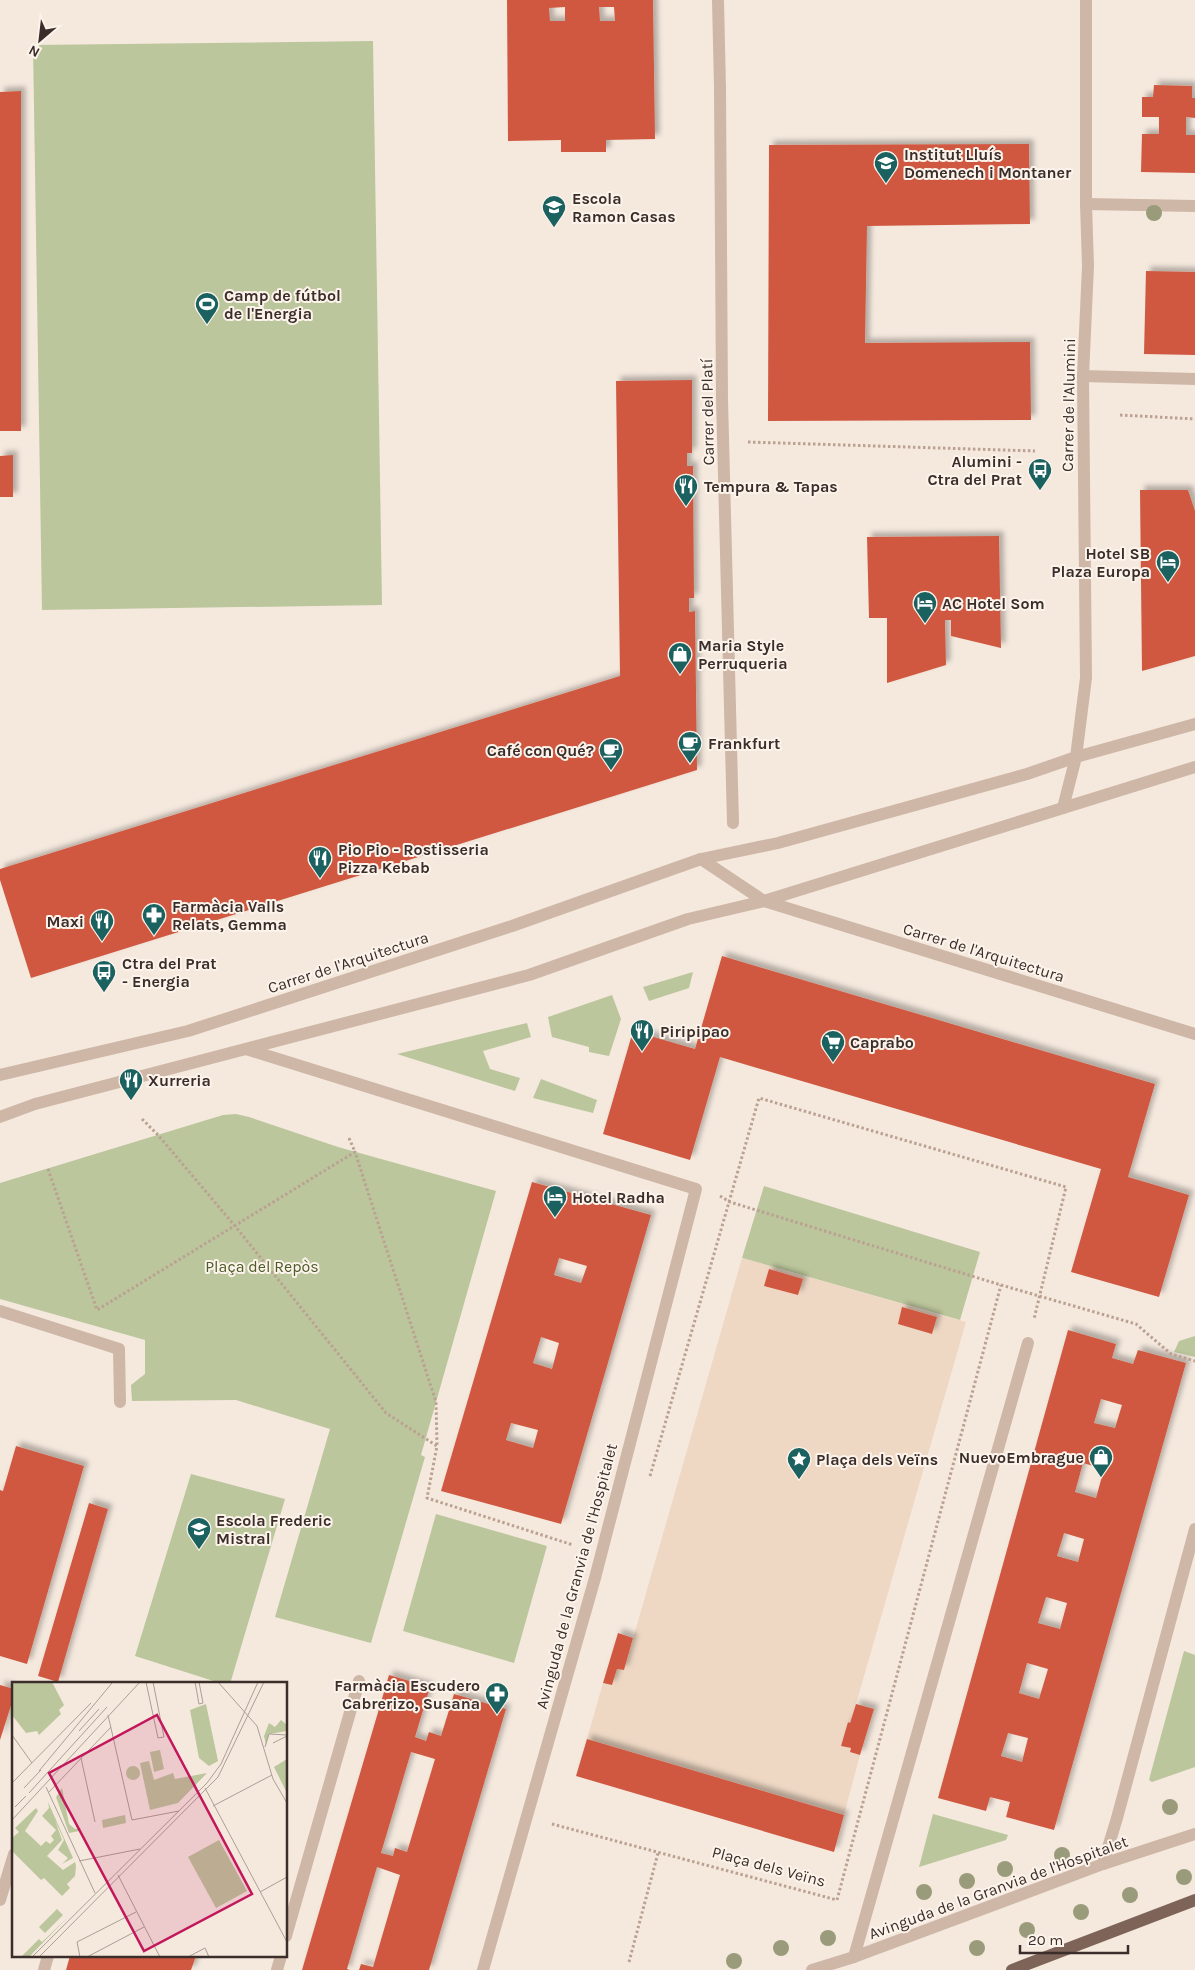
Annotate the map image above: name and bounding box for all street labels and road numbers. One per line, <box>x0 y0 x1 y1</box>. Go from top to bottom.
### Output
street label: Carrer de l'Alumini <box>1058 338 1079 472</box>
street label: Carrer del Platí <box>697 358 718 466</box>
street label: Carrer de l'Arquitectura <box>901 919 1067 986</box>
street label: Carrer de l'Arquitectura <box>265 928 431 997</box>
street label: Avinguda de la Granvia de l'Hospitalet <box>532 1441 621 1711</box>
street label: Avinguda de la Granvia de l'Hospitalet <box>866 1832 1130 1943</box>
street label: Plaça dels Veïns <box>710 1842 828 1891</box>

